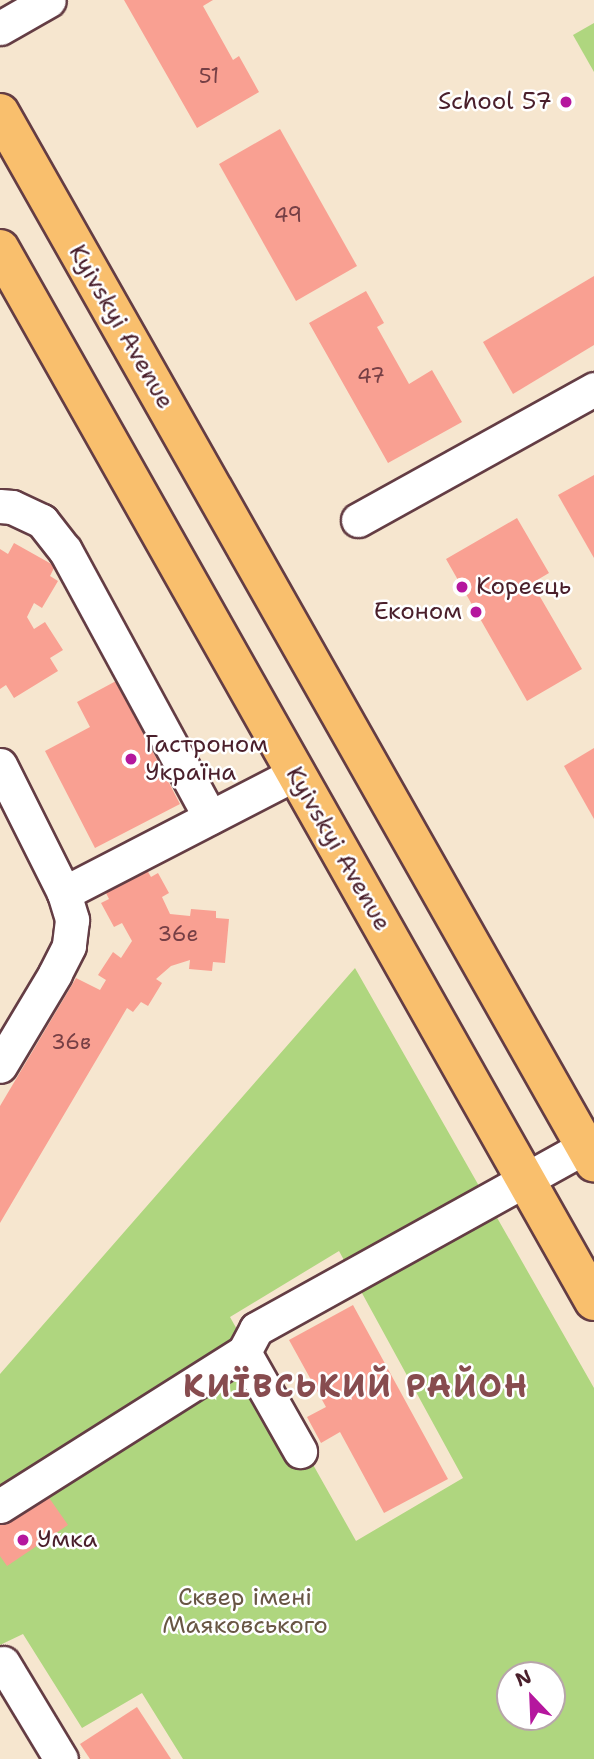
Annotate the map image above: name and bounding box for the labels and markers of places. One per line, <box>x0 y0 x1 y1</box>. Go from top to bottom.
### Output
place label: School 57 <box>438 88 552 116</box>
marker: School 57 <box>558 94 574 110</box>
place label: Кореєць <box>476 573 571 601</box>
marker: Кореєць <box>454 579 470 595</box>
place label: Економ <box>374 598 462 626</box>
marker: Економ <box>468 604 484 620</box>
place label: Гастроном Україна <box>145 731 268 787</box>
marker: Гастроном Україна <box>123 751 139 767</box>
place label: Умка <box>37 1526 97 1554</box>
marker: Умка <box>15 1532 31 1548</box>

